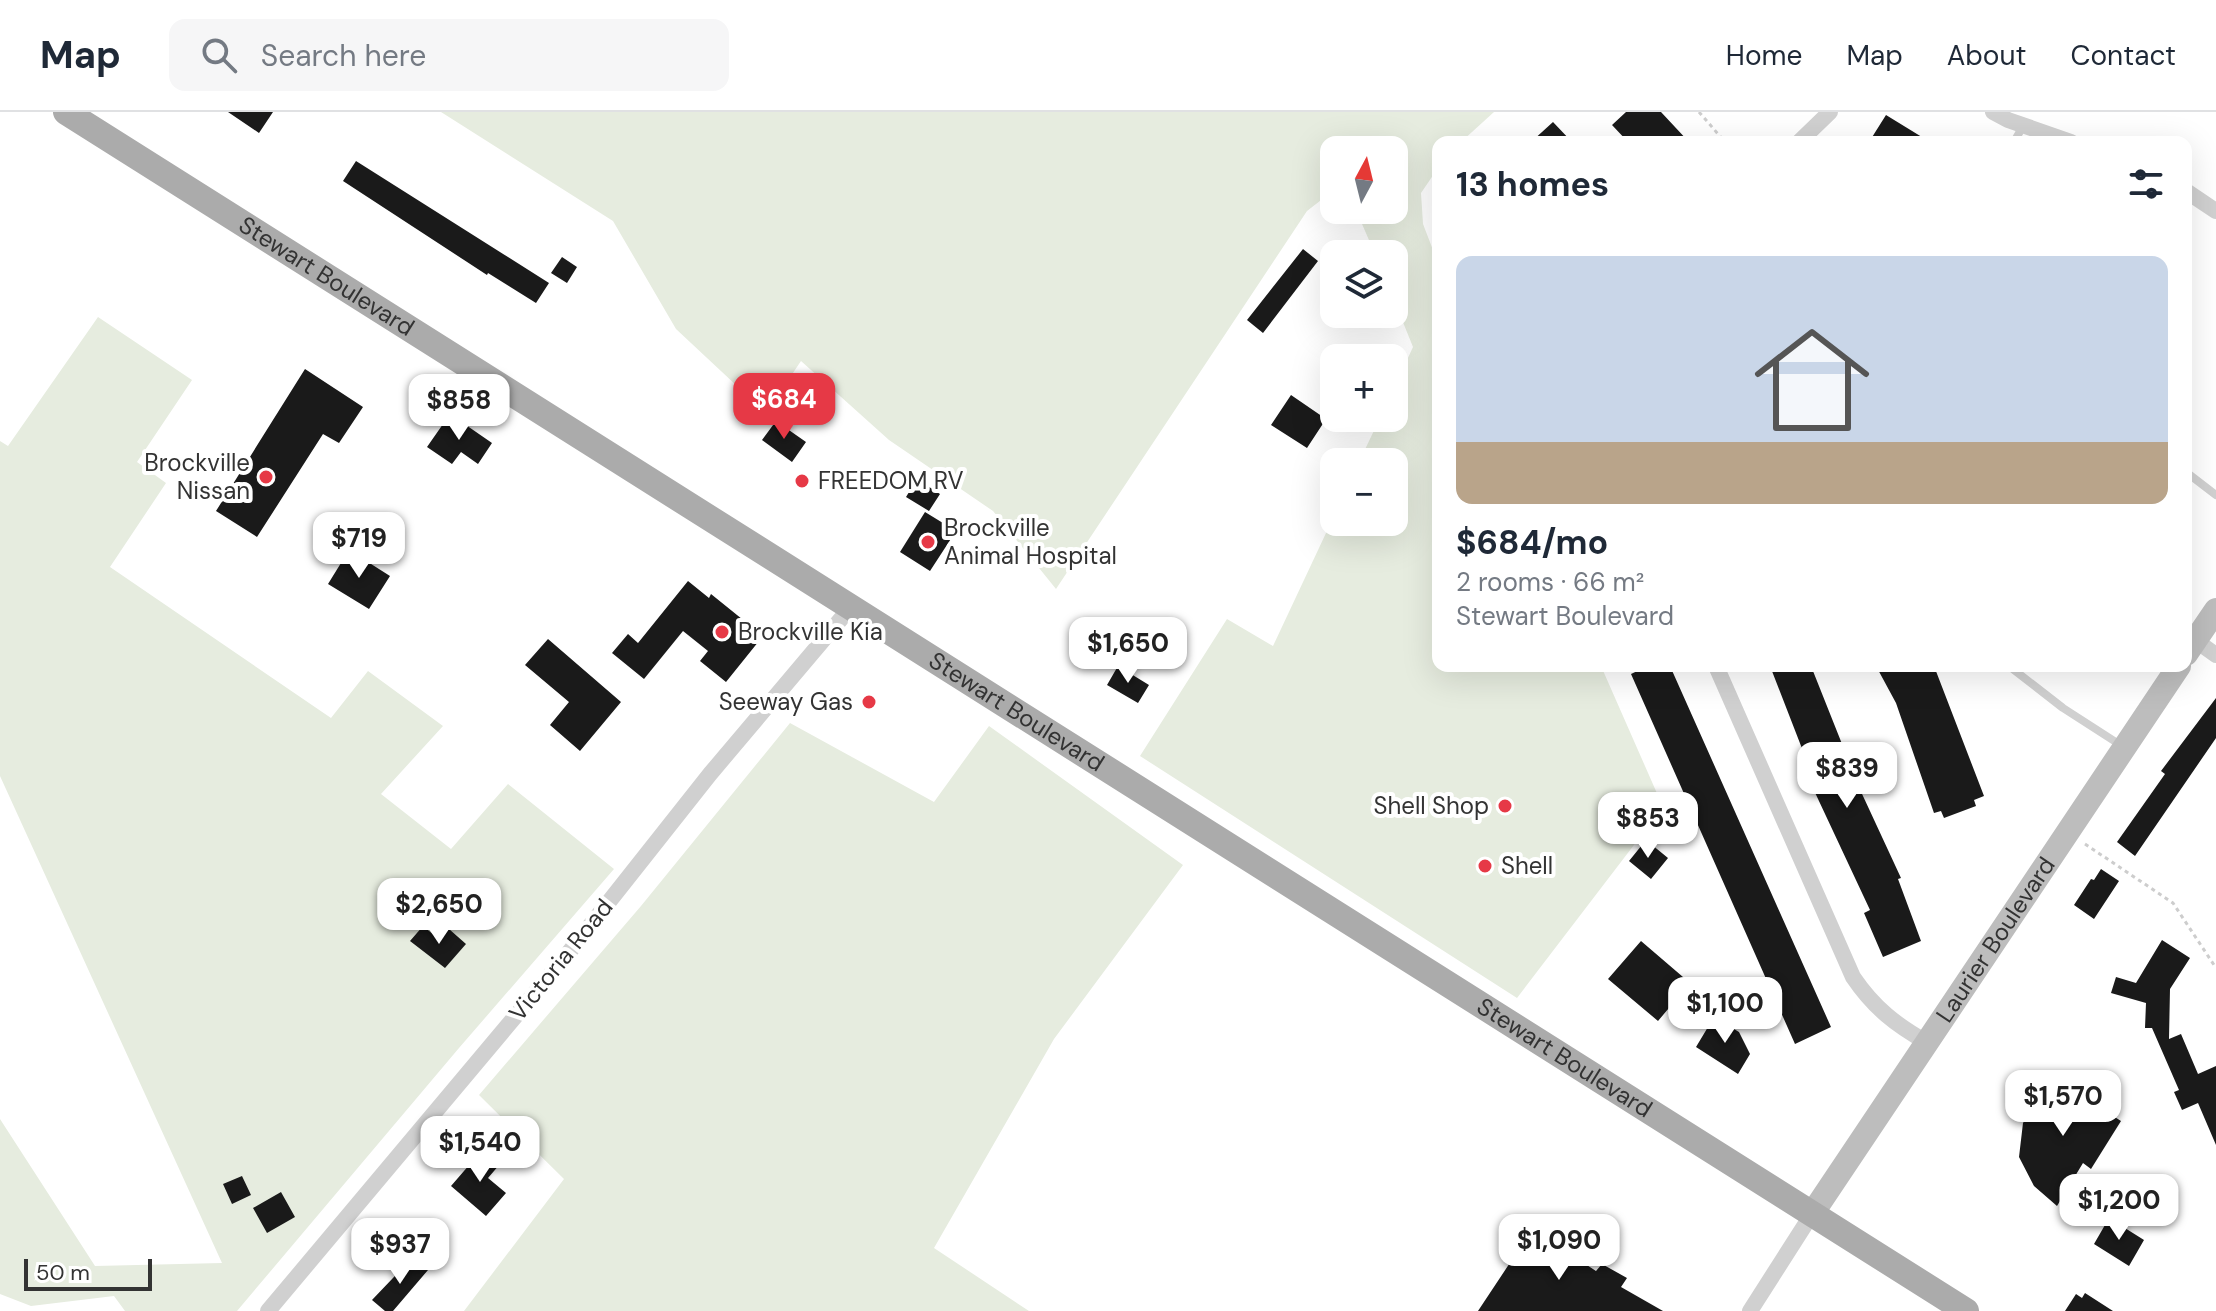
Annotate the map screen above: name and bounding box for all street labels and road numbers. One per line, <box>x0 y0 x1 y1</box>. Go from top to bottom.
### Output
street label: Stewart Boulevard <box>233 209 420 343</box>
street label: Stewart Boulevard <box>923 645 1110 778</box>
street label: Laurier Boulevard <box>1929 851 2062 1028</box>
street label: Victoria Road <box>502 892 619 1027</box>
street label: Stewart Boulevard <box>1471 990 1658 1124</box>

